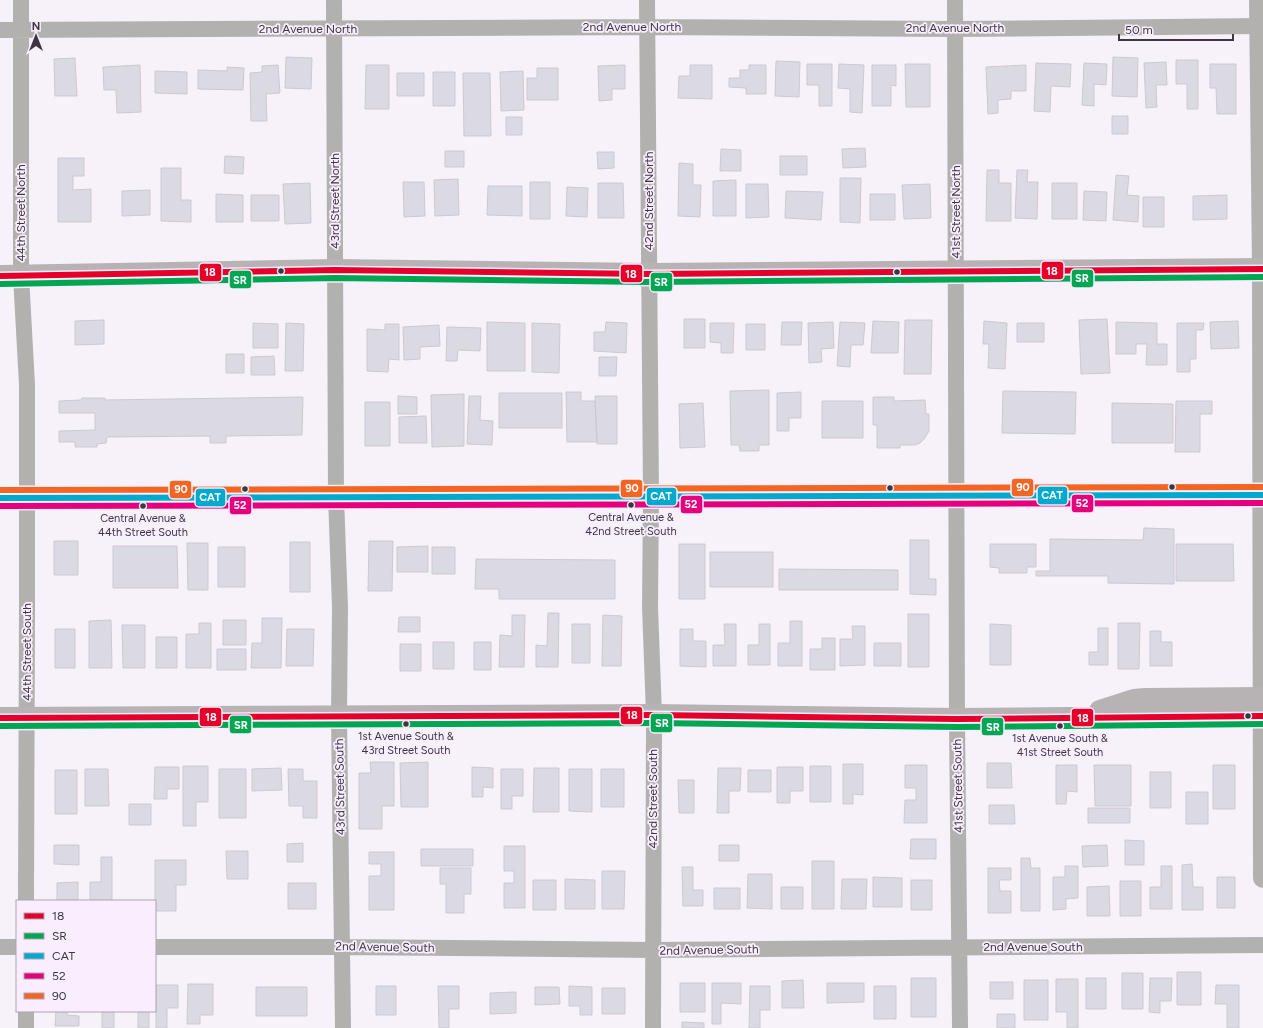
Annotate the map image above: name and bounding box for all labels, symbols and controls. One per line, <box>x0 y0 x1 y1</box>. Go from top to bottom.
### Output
north arrow <box>16 16 56 56</box>
scale bar <box>1119 16 1233 42</box>
text: N <box>32 20 40 33</box>
street label: 2nd Avenue North <box>583 20 682 34</box>
street label: 2nd Avenue North <box>906 21 1005 35</box>
street label: 2nd Avenue North <box>259 22 358 36</box>
text: 50 m <box>1125 23 1153 37</box>
street label: 42nd Street North <box>642 151 656 250</box>
street label: 43rd Street North <box>328 153 342 249</box>
street label: 44th Street North <box>14 164 28 262</box>
street label: 41st Street North <box>949 165 963 259</box>
line badge: 18 <box>1041 261 1064 280</box>
line badge: 18 <box>199 263 222 282</box>
line badge: 18 <box>620 264 643 283</box>
text: 18 <box>1046 265 1058 278</box>
text: 18 <box>204 266 216 279</box>
unlabelled marker <box>276 266 286 276</box>
unlabelled marker <box>892 267 902 277</box>
text: 18 <box>625 268 637 281</box>
line badge: SR <box>1071 269 1094 288</box>
line badge: SR <box>229 270 252 289</box>
line badge: SR <box>650 272 673 292</box>
text: SR <box>1075 272 1089 285</box>
text: SR <box>233 274 247 287</box>
text: SR <box>654 276 668 289</box>
line badge: 90 <box>1011 478 1034 497</box>
line badge: 90 <box>620 479 643 498</box>
line badge: 90 <box>169 480 192 499</box>
text: 90 <box>1016 481 1030 494</box>
text: 90 <box>625 482 639 495</box>
unlabelled marker <box>1167 482 1177 492</box>
text: 90 <box>174 483 188 496</box>
unlabelled marker <box>885 483 895 493</box>
unlabelled marker <box>240 484 250 494</box>
line badge: CAT <box>1037 486 1068 505</box>
line badge: CAT <box>646 487 677 506</box>
line badge: CAT <box>195 488 226 507</box>
text: CAT <box>1041 489 1063 502</box>
text: CAT <box>650 490 672 503</box>
text: CAT <box>199 491 221 504</box>
line badge: 52 <box>1071 494 1094 513</box>
line badge: 52 <box>680 495 703 514</box>
line badge: 52 <box>229 496 252 515</box>
text: 52 <box>1076 497 1088 510</box>
text: 52 <box>685 498 697 511</box>
text: 52 <box>234 499 246 512</box>
marker: Central Avenue & 42nd Street South <box>626 500 636 510</box>
marker: Central Avenue & 44th Street South <box>138 501 148 511</box>
place label: Central Avenue & 42nd Street South <box>585 511 677 538</box>
place label: Central Avenue & 44th Street South <box>98 512 188 539</box>
street label: 44th Street South <box>20 603 34 701</box>
line badge: 18 <box>620 706 643 725</box>
line badge: 18 <box>199 707 222 727</box>
line badge: 18 <box>1071 708 1094 727</box>
text: 18 <box>626 709 638 722</box>
text: 18 <box>205 711 217 724</box>
unlabelled marker <box>1243 711 1253 721</box>
text: 18 <box>1077 712 1089 725</box>
line badge: SR <box>650 713 673 733</box>
line badge: SR <box>229 715 252 734</box>
text: SR <box>655 717 669 730</box>
line badge: SR <box>981 717 1004 736</box>
text: SR <box>234 719 248 732</box>
marker: 1st Avenue South & 43rd Street South <box>401 719 411 729</box>
text: SR <box>986 721 1000 734</box>
marker: 1st Avenue South & 41st Street South <box>1055 721 1065 731</box>
place label: 1st Avenue South & 43rd Street South <box>358 730 454 757</box>
place label: 1st Avenue South & 41st Street South <box>1012 732 1108 759</box>
street label: 43rd Street South <box>332 738 348 836</box>
street label: 41st Street South <box>950 738 966 833</box>
street label: 42nd Street South <box>646 749 660 849</box>
legend <box>16 900 156 1012</box>
text: 18 <box>52 909 64 923</box>
text: SR <box>52 929 67 943</box>
street label: 2nd Avenue South <box>335 939 435 955</box>
street label: 2nd Avenue South <box>983 940 1083 954</box>
street label: 2nd Avenue South <box>659 942 759 958</box>
text: CAT <box>52 949 76 963</box>
text: 52 <box>52 969 66 983</box>
text: 90 <box>52 989 67 1003</box>

